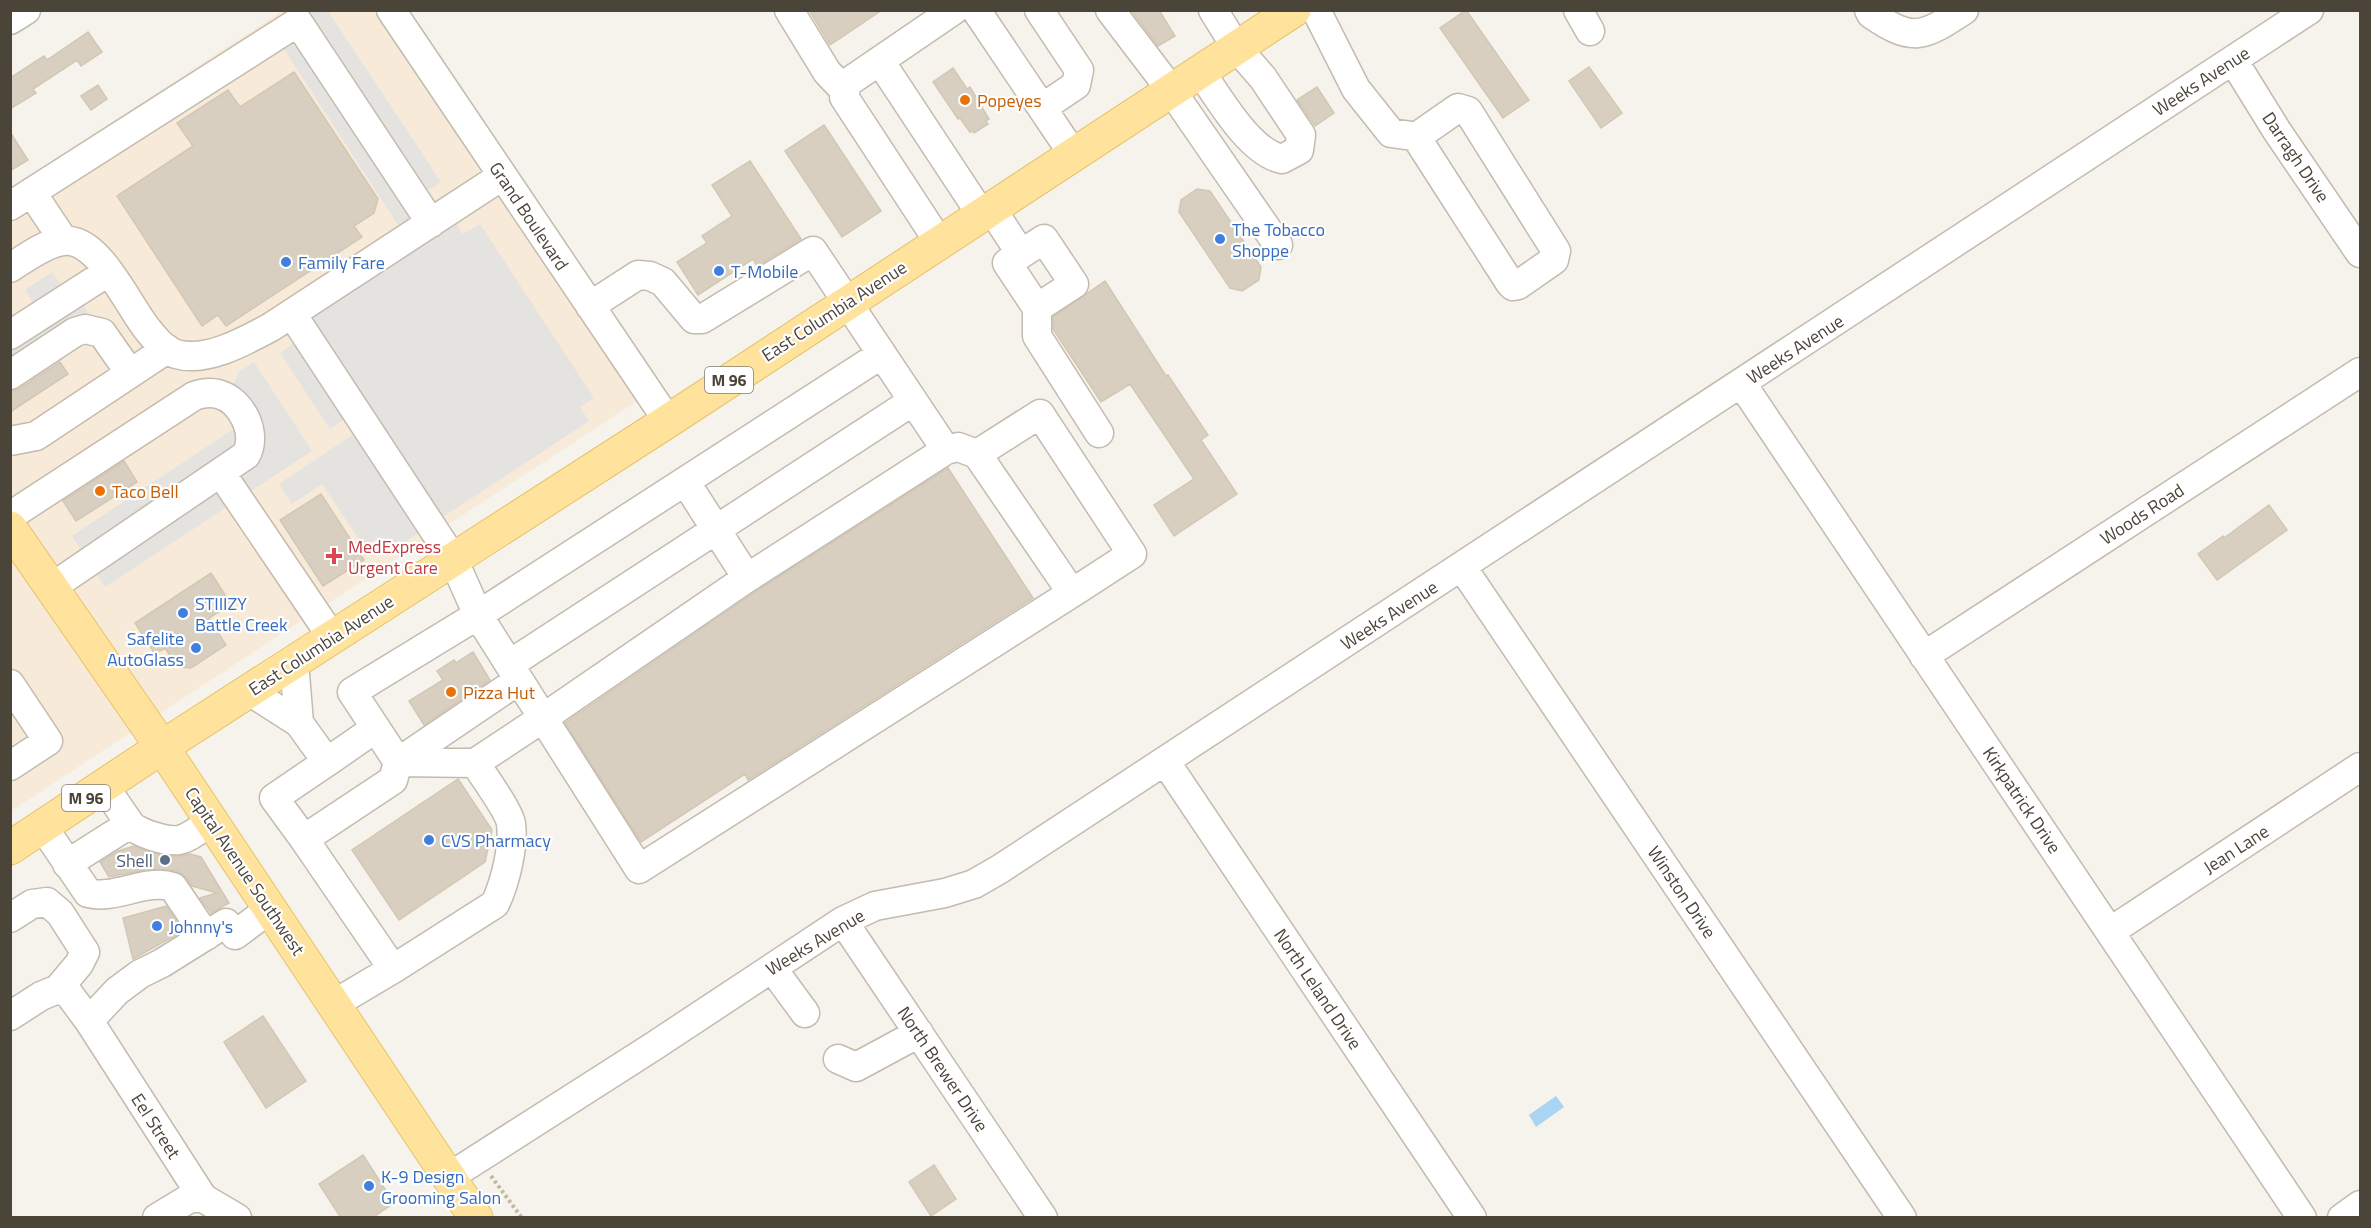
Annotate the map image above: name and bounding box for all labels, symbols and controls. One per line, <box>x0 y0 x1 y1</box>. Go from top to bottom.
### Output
street label: Weeks Avenue <box>2147 39 2255 123</box>
place label: Popeyes <box>977 87 1042 114</box>
marker: Popeyes <box>958 93 972 107</box>
street label: Darragh Drive <box>2256 106 2336 208</box>
street label: Grand Boulevard <box>483 156 575 276</box>
place label: The Tobacco Shoppe <box>1232 216 1325 264</box>
marker: The Tobacco Shoppe <box>1213 232 1227 246</box>
place label: Family Fare <box>298 249 385 276</box>
street label: East Columbia Avenue <box>756 254 912 368</box>
marker: Family Fare <box>279 255 293 269</box>
place label: T-Mobile <box>731 258 798 285</box>
marker: T-Mobile <box>712 264 726 278</box>
street label: Weeks Avenue <box>1741 307 1849 391</box>
road number: M 96 <box>705 367 753 393</box>
street label: Woods Road <box>2095 477 2189 551</box>
place label: Taco Bell <box>112 478 179 505</box>
marker: Taco Bell <box>93 484 107 498</box>
place label: MedExpress Urgent Care <box>348 533 441 581</box>
marker: MedExpress Urgent Care <box>325 547 343 565</box>
street label: Weeks Avenue <box>1335 573 1443 657</box>
street label: East Columbia Avenue <box>243 588 399 702</box>
place label: STIIIZY Battle Creek <box>195 590 288 638</box>
marker: STIIIZY Battle Creek <box>176 606 190 620</box>
place label: Safelite AutoGlass <box>107 625 184 673</box>
marker: Safelite AutoGlass <box>189 641 203 655</box>
place label: Pizza Hut <box>463 679 536 706</box>
marker: Pizza Hut <box>444 685 458 699</box>
street label: Kirkpatrick Drive <box>1976 741 2068 859</box>
street label: Capital Avenue Southwest <box>178 781 312 961</box>
road number: M 96 <box>62 785 110 811</box>
street label: Jean Lane <box>2198 818 2274 880</box>
place label: CVS Pharmacy <box>441 827 551 854</box>
marker: CVS Pharmacy <box>422 833 436 847</box>
street label: Winston Drive <box>1641 840 1723 944</box>
place label: Shell <box>116 847 153 874</box>
marker: Shell <box>158 853 172 867</box>
street label: Weeks Avenue <box>760 902 870 982</box>
place label: Johnny's <box>169 913 233 940</box>
marker: Johnny's <box>150 919 164 933</box>
street label: North Leland Drive <box>1267 923 1369 1055</box>
street label: North Brewer Drive <box>891 1001 995 1137</box>
street label: Eel Street <box>125 1088 188 1165</box>
place label: K-9 Design Grooming Salon <box>381 1163 501 1211</box>
marker: K-9 Design Grooming Salon <box>362 1179 376 1193</box>

